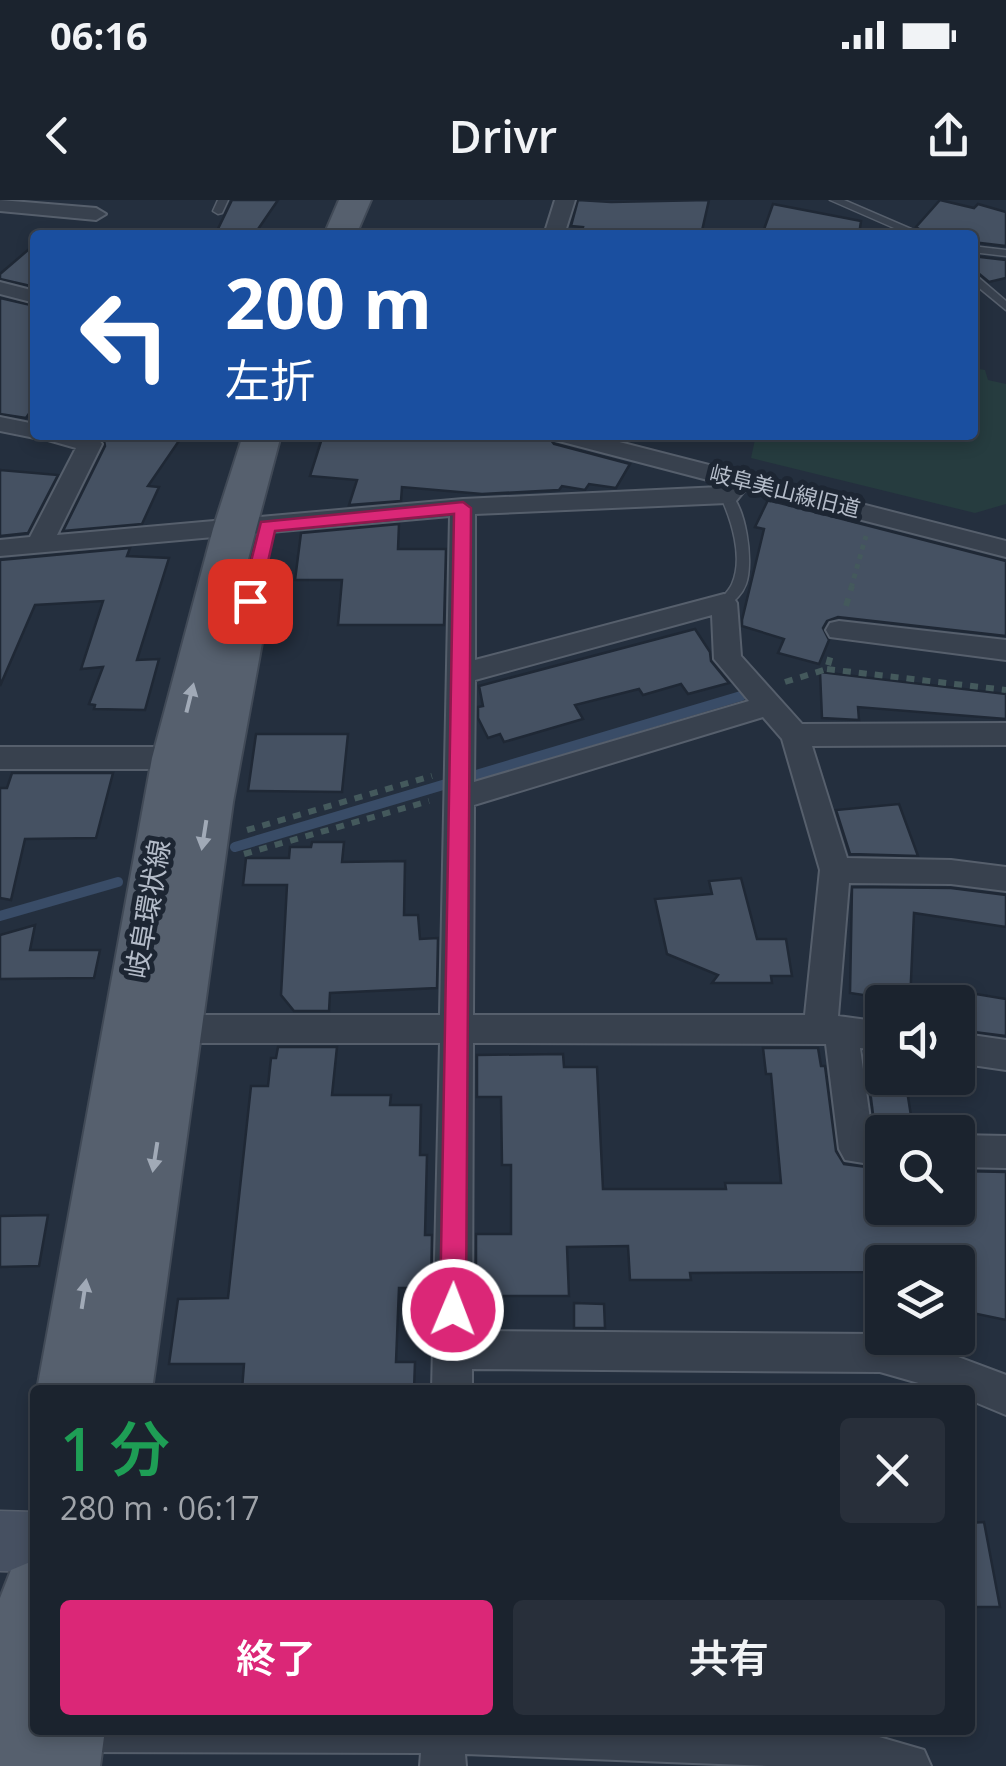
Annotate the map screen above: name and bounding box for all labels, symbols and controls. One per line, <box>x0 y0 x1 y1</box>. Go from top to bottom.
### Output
text: 06:16 <box>50 9 148 61</box>
text: Drivr <box>449 105 557 166</box>
icon: back <box>30 108 85 163</box>
icon: share <box>921 108 976 163</box>
text: 200 m <box>225 254 432 350</box>
icon: left <box>60 270 190 400</box>
text: 左折 <box>225 349 315 410</box>
street label: 岐阜美山線旧道 <box>707 457 864 523</box>
pin <box>208 559 293 644</box>
icon: arrive <box>223 574 278 629</box>
one-way arrow <box>183 682 198 713</box>
one-way arrow <box>195 820 211 852</box>
street label: 岐阜環状線 <box>116 837 178 981</box>
map controls <box>865 985 975 1355</box>
button: sound <box>865 985 975 1095</box>
button: search <box>865 1115 975 1225</box>
one-way arrow <box>147 1141 162 1173</box>
button: layers <box>865 1245 975 1355</box>
position arrow <box>401 1258 505 1362</box>
one-way arrow <box>77 1277 92 1309</box>
text: 1 分 <box>60 1407 170 1489</box>
button: close <box>840 1418 945 1523</box>
text: 280 m · 06:17 <box>60 1486 259 1529</box>
button: 終了 <box>60 1600 493 1715</box>
button: 共有 <box>513 1600 945 1715</box>

